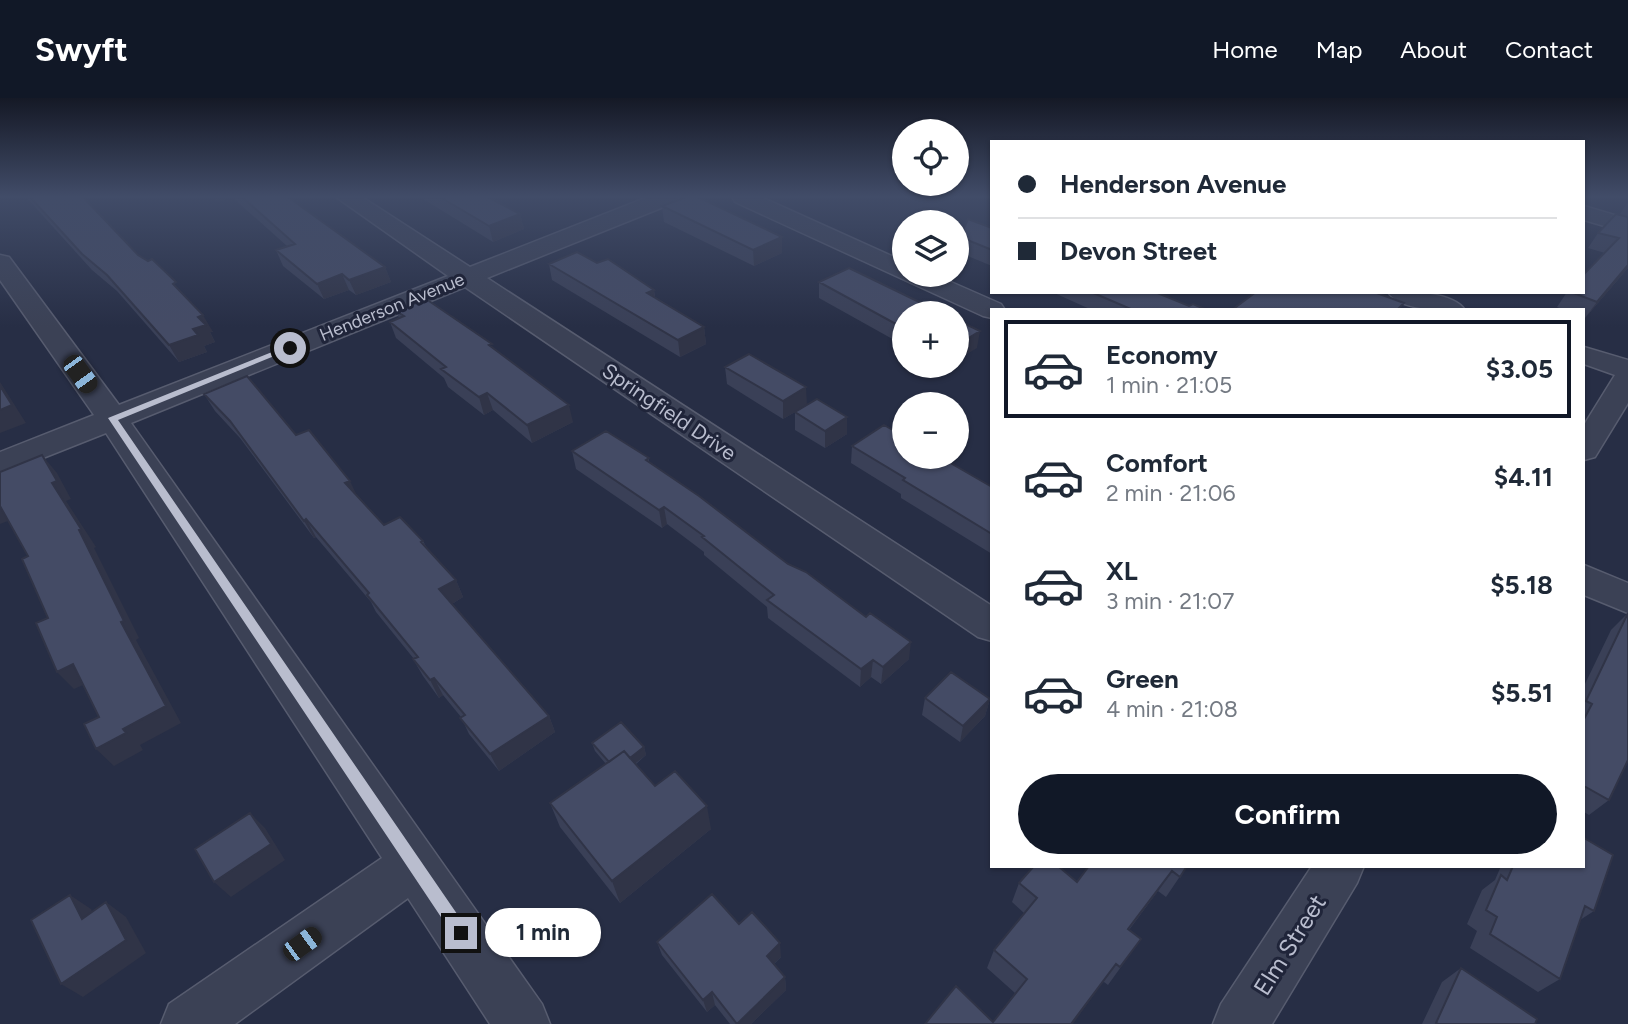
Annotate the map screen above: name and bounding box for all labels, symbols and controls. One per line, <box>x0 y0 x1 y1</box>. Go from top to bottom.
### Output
text: Swyft <box>35 30 128 69</box>
text: Home <box>1212 35 1278 64</box>
text: Map <box>1316 35 1362 64</box>
text: About <box>1400 35 1467 64</box>
text: Contact <box>1505 35 1593 64</box>
map controls <box>892 119 969 469</box>
button: locate <box>892 119 969 196</box>
text: Henderson Avenue <box>1060 168 1286 200</box>
button: layers <box>892 210 969 287</box>
text: Devon Street <box>1060 235 1217 267</box>
street label: Henderson Avenue <box>316 268 468 346</box>
button: + <box>892 301 969 378</box>
route start <box>274 332 306 364</box>
icon: car <box>1022 338 1085 401</box>
text: Economy <box>1106 339 1218 371</box>
car <box>60 351 101 397</box>
text: $3.05 <box>1486 353 1553 385</box>
street label: Springfield Drive <box>598 358 741 466</box>
text: 1 min · 21:05 <box>1106 371 1232 399</box>
button: − <box>892 392 969 469</box>
icon: car <box>1022 446 1085 509</box>
text: Comfort <box>1106 447 1208 479</box>
text: $4.11 <box>1494 461 1553 493</box>
text: 2 min · 21:06 <box>1106 479 1235 507</box>
icon: car <box>1022 554 1085 617</box>
text: XL <box>1106 555 1138 587</box>
text: $5.18 <box>1490 569 1553 601</box>
text: 3 min · 21:07 <box>1106 587 1234 615</box>
icon: car <box>1022 662 1085 725</box>
text: Green <box>1106 663 1179 695</box>
text: $5.51 <box>1491 677 1553 709</box>
text: 4 min · 21:08 <box>1106 695 1238 723</box>
button: Confirm <box>1018 774 1557 854</box>
street label: Elm Street <box>1247 889 1332 1000</box>
callout: 1 min <box>486 908 601 958</box>
route end <box>445 917 477 949</box>
text: 1 min <box>516 918 570 946</box>
car <box>279 923 326 965</box>

